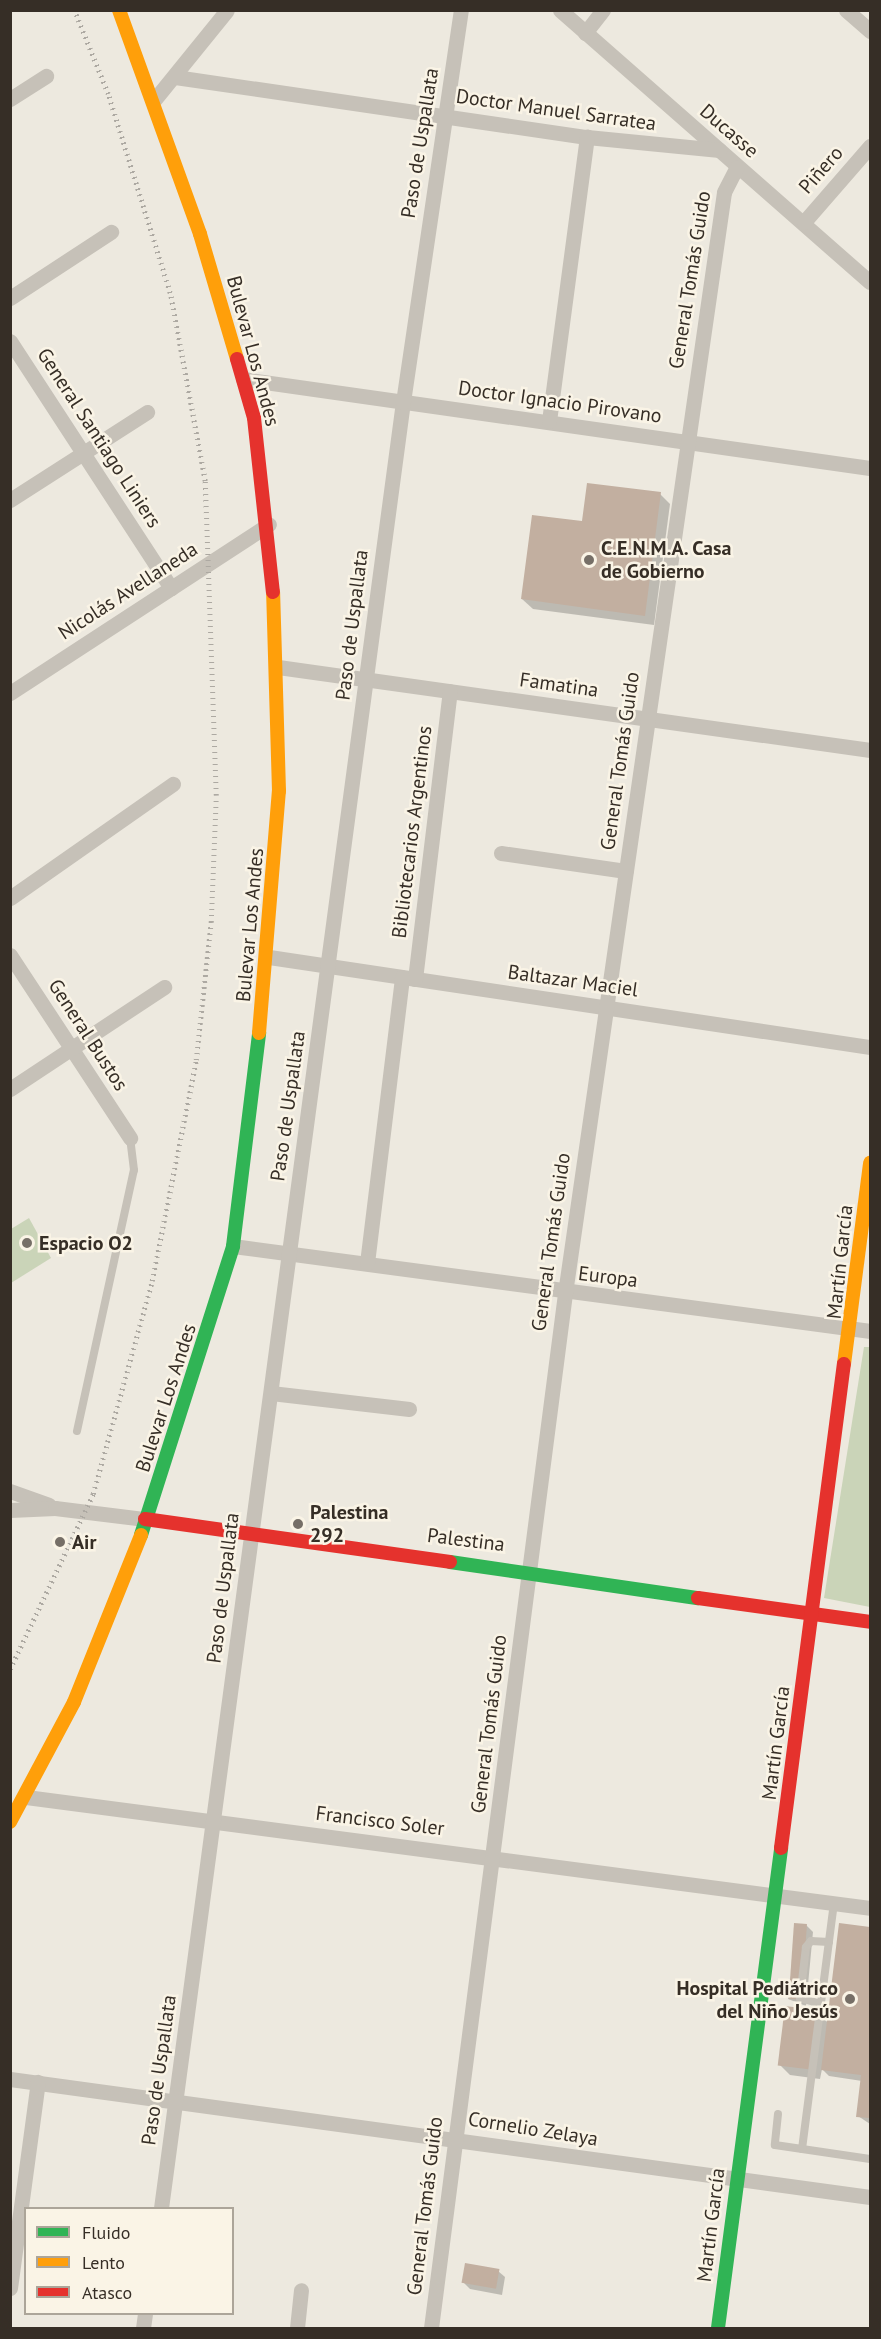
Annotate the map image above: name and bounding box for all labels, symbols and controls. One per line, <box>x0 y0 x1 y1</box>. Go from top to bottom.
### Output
street label: Paso de Uspallata <box>396 66 444 220</box>
street label: Doctor Manuel Sarratea <box>454 84 658 136</box>
street label: Ducasse <box>695 99 763 163</box>
street label: Piñero <box>794 141 848 199</box>
street label: General Tomás Guido <box>664 189 716 371</box>
street label: Bulevar Los Andes <box>221 273 285 429</box>
street label: General Santiago Liniers <box>32 344 166 532</box>
street label: Doctor Ignacio Pirovano <box>457 376 663 428</box>
place label: C.E.N.M.A. Casa de Gobierno <box>601 536 733 583</box>
street label: Nicolás Avellaneda <box>54 537 202 645</box>
street label: Paso de Uspallata <box>331 548 373 702</box>
marker: C.E.N.M.A. Casa de Gobierno <box>582 553 596 567</box>
street label: Famatina <box>518 668 600 702</box>
street label: General Tomás Guido <box>596 670 644 852</box>
street label: Bibliotecarios Argentinos <box>387 724 437 940</box>
street label: Bulevar Los Andes <box>231 847 269 1003</box>
street label: Baltazar Maciel <box>506 960 640 1002</box>
street label: General Bustos <box>43 975 133 1095</box>
street label: Paso de Uspallata <box>266 1029 310 1183</box>
street label: General Tomás Guido <box>527 1151 575 1333</box>
street label: Martín García <box>822 1204 858 1320</box>
place label: Espacio O2 <box>39 1231 133 1255</box>
marker: Espacio O2 <box>20 1236 34 1250</box>
street label: Europa <box>577 1261 639 1293</box>
street label: Bulevar Los Andes <box>131 1320 201 1476</box>
place label: Palestina 292 <box>310 1500 388 1547</box>
street label: Paso de Uspallata <box>202 1511 244 1665</box>
marker: Palestina 292 <box>291 1517 305 1531</box>
street label: Palestina <box>426 1523 506 1557</box>
place label: Air <box>72 1530 96 1554</box>
marker: Air <box>53 1535 67 1549</box>
street label: General Tomás Guido <box>466 1633 512 1815</box>
street label: Martín García <box>757 1685 795 1801</box>
street label: Francisco Soler <box>314 1801 446 1841</box>
place label: Hospital Pediátrico del Niño Jesús <box>676 1976 838 2023</box>
marker: Hospital Pediátrico del Niño Jesús <box>843 1992 857 2006</box>
street label: Paso de Uspallata <box>137 1993 181 2147</box>
street label: Cornelio Zelaya <box>466 2107 600 2151</box>
street label: General Tomás Guido <box>402 2115 448 2297</box>
street label: Martín García <box>692 2167 730 2283</box>
legend <box>24 2207 234 2315</box>
text: Fluido <box>82 2221 130 2244</box>
text: Lento <box>82 2251 125 2274</box>
text: Atasco <box>82 2281 132 2304</box>

